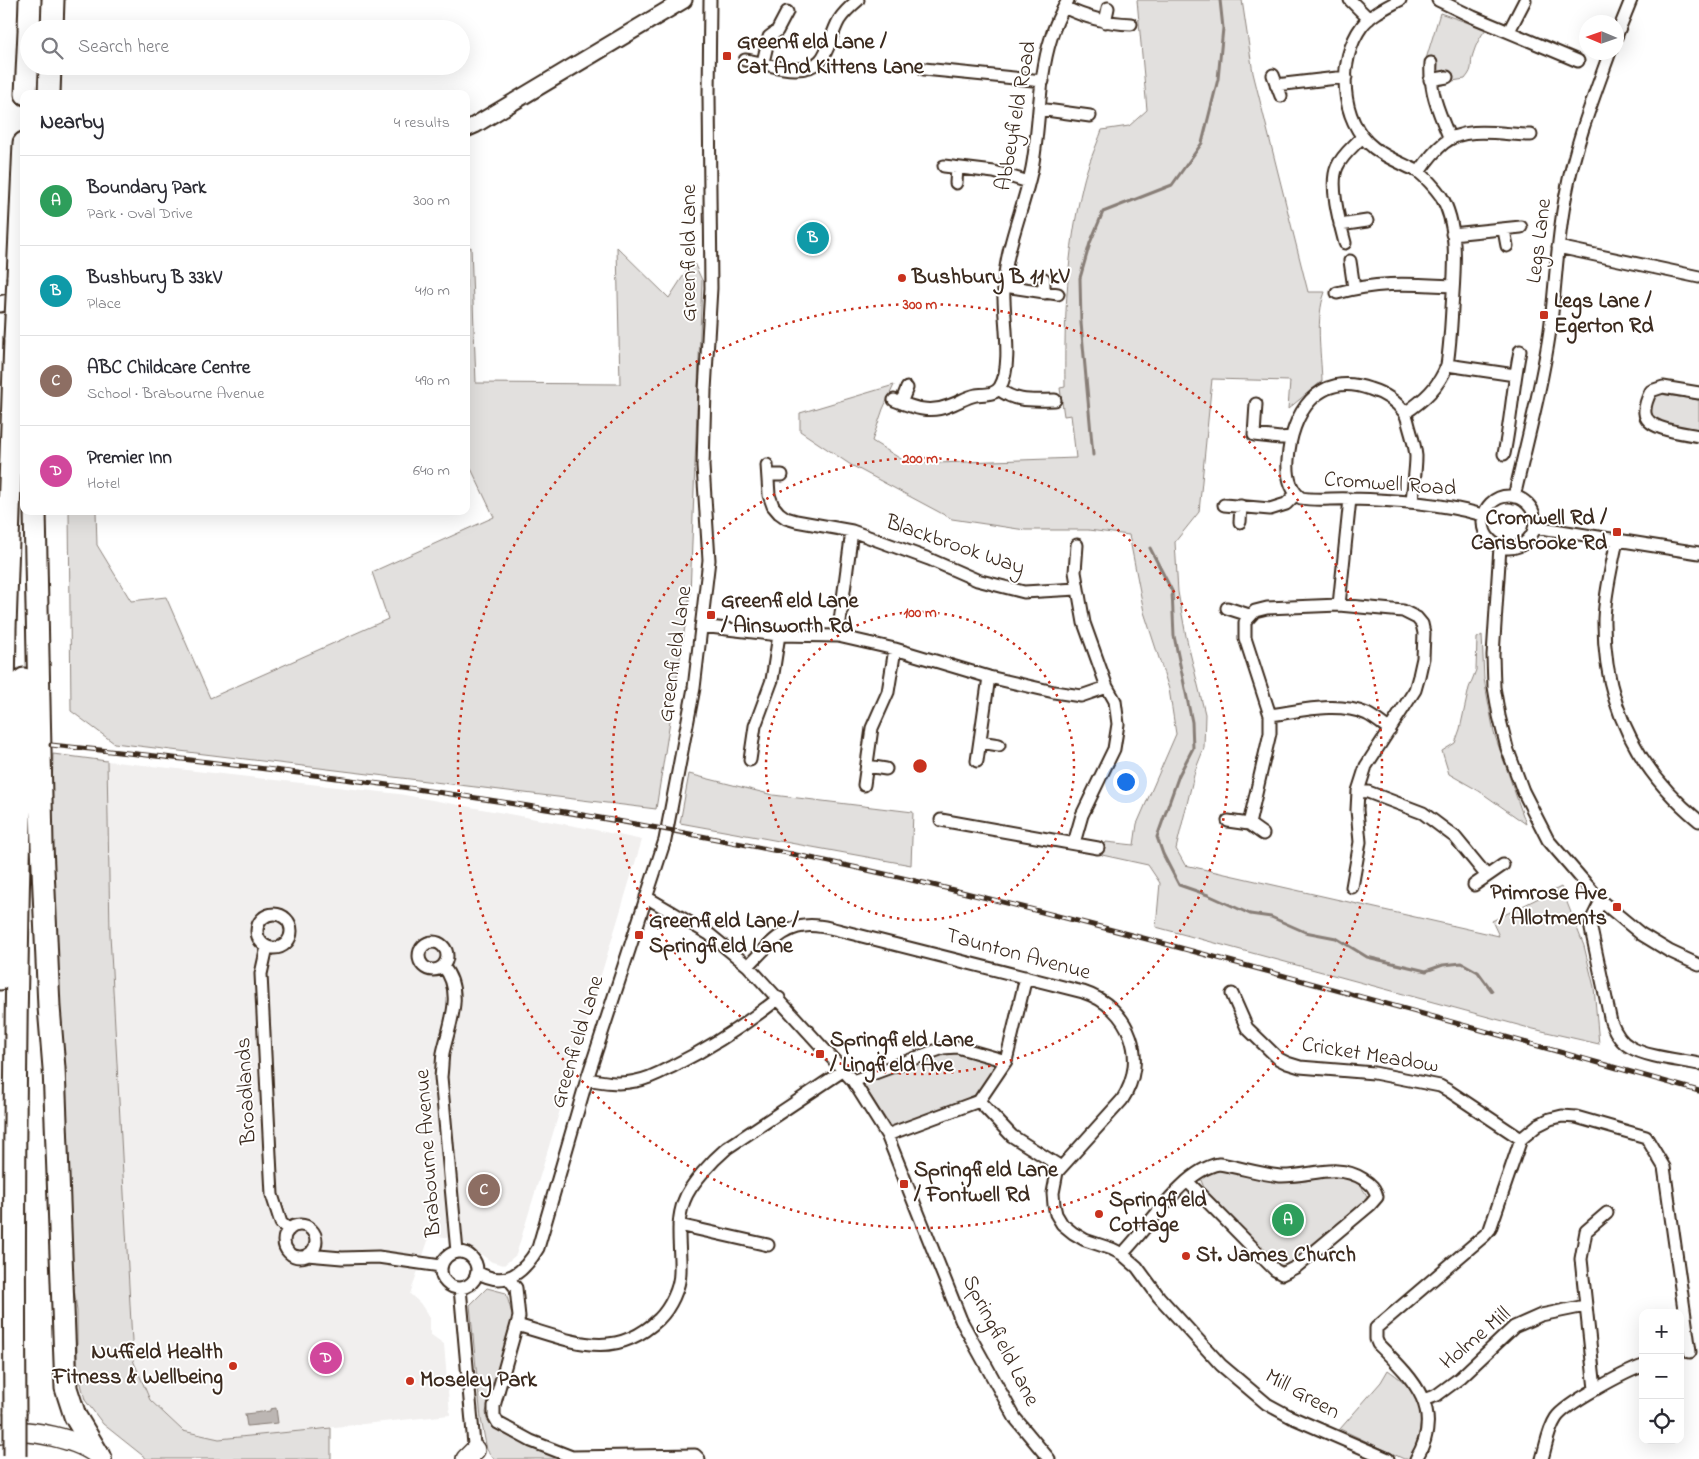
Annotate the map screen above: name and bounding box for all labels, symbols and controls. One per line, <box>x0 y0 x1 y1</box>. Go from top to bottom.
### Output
north arrow <box>1579 15 1624 60</box>
search box <box>20 20 470 75</box>
place label: Greenfield Lane / Cat And Kittens Lane <box>737 27 925 84</box>
icon: search <box>38 34 66 62</box>
text: Search here <box>78 34 169 61</box>
street label: Abbeyfield Road <box>988 39 1047 194</box>
marker: Greenfield Lane / Cat And Kittens Lane <box>721 50 733 62</box>
text: Nearby <box>40 108 104 138</box>
text: 4 results <box>394 111 450 135</box>
text: Boundary Park <box>87 175 206 202</box>
street label: Greenfield Lane <box>674 184 706 322</box>
text: A <box>51 189 61 213</box>
text: 300 m <box>413 189 450 213</box>
street label: Legs Lane <box>1519 197 1562 285</box>
text: Park · Oval Drive <box>87 202 193 226</box>
pin: B <box>797 219 829 257</box>
place label: Bushbury B 11 kV <box>911 262 1070 295</box>
text: Bushbury B 33kV <box>87 265 222 292</box>
marker: Bushbury B 11 kV <box>896 272 908 284</box>
text: B <box>51 279 61 303</box>
text: 410 m <box>415 279 450 303</box>
place label: Legs Lane / Egerton Rd <box>1554 286 1654 344</box>
text: Place <box>87 292 121 316</box>
text: 300 m <box>902 294 938 316</box>
marker: Legs Lane / Egerton Rd <box>1538 309 1550 321</box>
text: ABC Childcare Centre <box>87 355 250 382</box>
text: C <box>52 369 60 393</box>
text: 490 m <box>415 369 450 393</box>
text: School · Brabourne Avenue <box>87 382 264 406</box>
text: Premier Inn <box>87 445 172 472</box>
text: 200 m <box>901 448 938 470</box>
text: D <box>50 459 62 483</box>
text: 640 m <box>413 459 450 483</box>
street label: Cromwell Road <box>1323 464 1457 506</box>
text: Hotel <box>87 472 120 496</box>
place label: Cromwell Rd / Carisbrooke Rd <box>1471 503 1608 560</box>
street label: Blackbrook Way <box>880 507 1029 586</box>
marker: Cromwell Rd / Carisbrooke Rd <box>1611 526 1623 538</box>
street label: Greenfield Lane <box>651 584 701 724</box>
place label: Greenfield Lane / Ainsworth Rd <box>720 586 860 643</box>
text: 100 m <box>903 602 937 624</box>
marker: Greenfield Lane / Ainsworth Rd <box>705 609 717 621</box>
centre of rings <box>911 757 929 775</box>
your location <box>1113 769 1139 795</box>
place label: Primrose Ave / Allotments <box>1490 878 1608 935</box>
marker: Primrose Ave / Allotments <box>1611 901 1623 913</box>
place label: Greenfield Lane / Springfield Lane <box>649 906 799 964</box>
street label: Taunton Avenue <box>942 920 1094 990</box>
marker: Greenfield Lane / Springfield Lane <box>633 929 645 941</box>
street label: Greenfield Lane <box>543 971 613 1112</box>
place label: Springfield Lane / Lingfield Ave <box>829 1025 975 1083</box>
street label: Cricket Meadow <box>1299 1029 1441 1083</box>
street label: Broadlands <box>228 1037 266 1146</box>
marker: Springfield Lane / Lingfield Ave <box>814 1048 826 1060</box>
street label: Brabourne Avenue <box>407 1068 451 1239</box>
place label: Springfield Lane / Fontwell Rd <box>913 1155 1059 1212</box>
pin: C <box>468 1171 500 1209</box>
marker: Springfield Lane / Fontwell Rd <box>898 1178 910 1190</box>
place label: Springfield Cottage <box>1109 1185 1207 1243</box>
pin: A <box>1272 1201 1304 1239</box>
marker: Springfield Cottage <box>1093 1208 1105 1220</box>
place label: St. James Church <box>1196 1240 1356 1272</box>
marker: St. James Church <box>1180 1250 1192 1262</box>
street label: Springfield Lane <box>952 1270 1047 1413</box>
street label: Holme Mill <box>1433 1300 1519 1378</box>
map controls <box>1639 1309 1684 1444</box>
button: + <box>1639 1309 1684 1354</box>
place label: Nuffield Health Fitness & Wellbeing <box>52 1337 223 1395</box>
pin: D <box>310 1339 342 1377</box>
button: − <box>1639 1354 1684 1399</box>
marker: Nuffield Health Fitness & Wellbeing <box>227 1360 239 1372</box>
street label: Mill Green <box>1259 1361 1345 1429</box>
place label: Moseley Park <box>420 1365 538 1398</box>
marker: Moseley Park <box>404 1375 416 1387</box>
button: locate <box>1639 1399 1684 1444</box>

